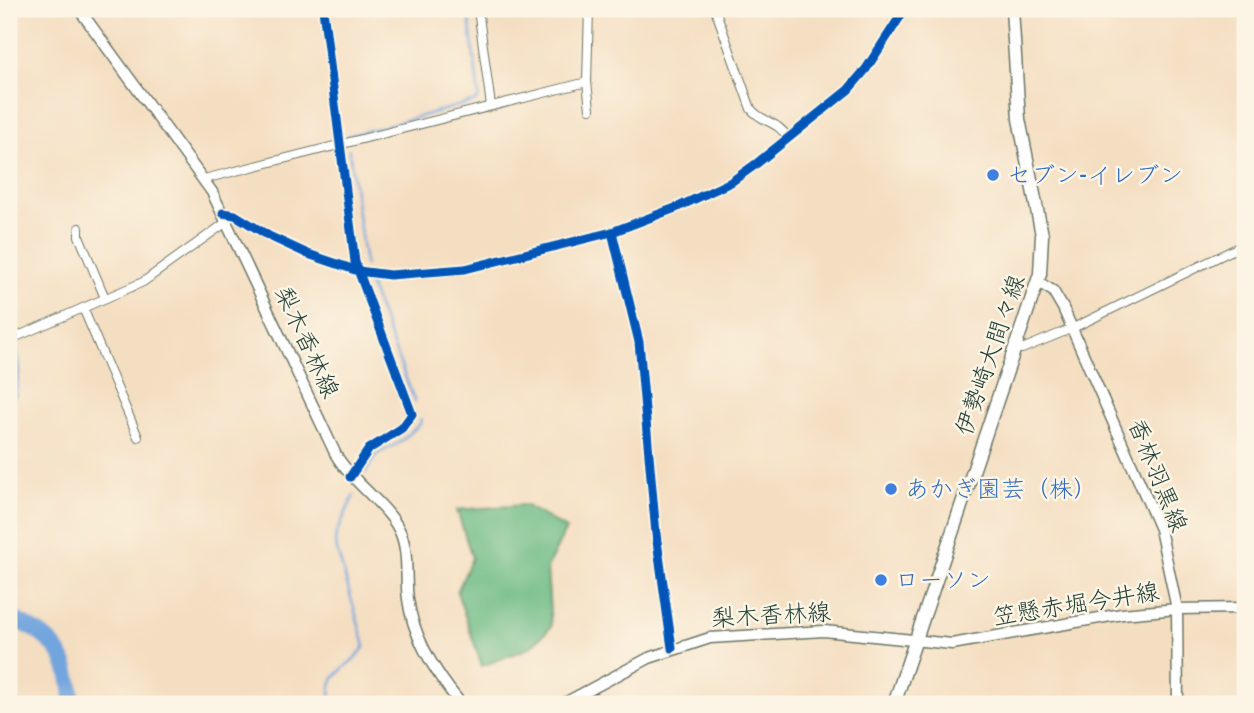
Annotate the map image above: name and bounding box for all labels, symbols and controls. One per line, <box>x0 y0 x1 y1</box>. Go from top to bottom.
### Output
place label: セブン-イレブン <box>1007 161 1183 195</box>
marker: セブン-イレブン <box>985 167 1001 183</box>
street label: 伊勢崎大間々線 <box>949 271 1036 441</box>
street label: 梨木香林線 <box>264 282 345 405</box>
street label: 香林羽黒線 <box>1117 414 1193 538</box>
place label: あかぎ園芸（株） <box>905 475 1097 509</box>
marker: あかぎ園芸（株） <box>883 481 899 497</box>
place label: ローソン <box>895 566 991 600</box>
marker: ローソン <box>873 572 889 588</box>
street label: 笠懸赤堀今井線 <box>991 577 1162 637</box>
street label: 梨木香林線 <box>710 598 832 638</box>

